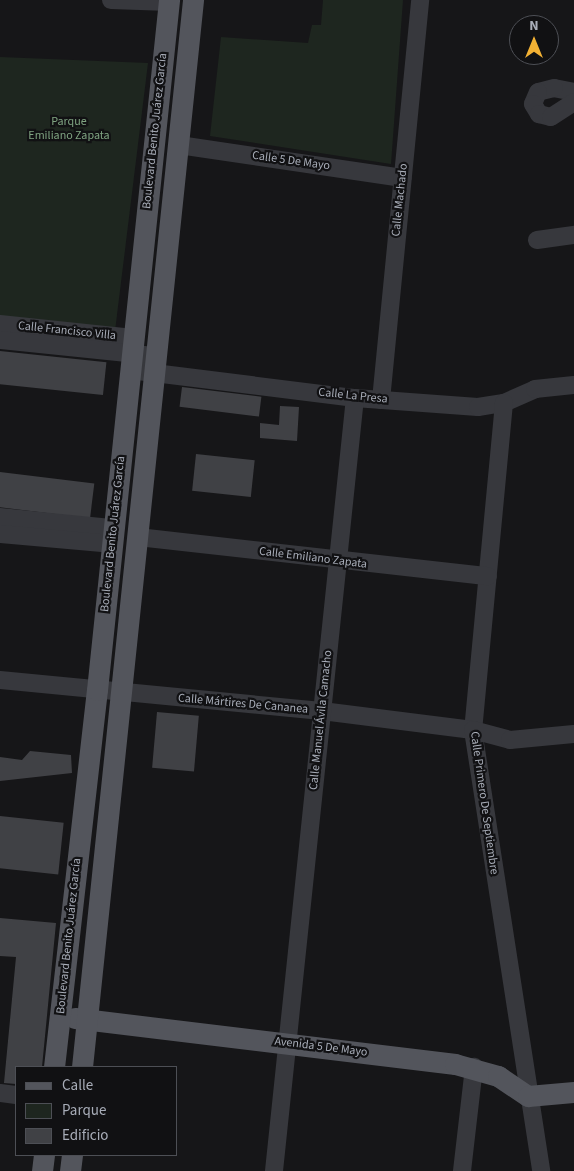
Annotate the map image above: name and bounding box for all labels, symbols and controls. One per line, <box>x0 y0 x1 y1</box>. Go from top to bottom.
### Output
north arrow <box>509 15 559 65</box>
text: N <box>529 16 539 36</box>
street label: Boulevard Benito Juárez García <box>140 52 170 210</box>
park label: Parque Emiliano Zapata <box>28 115 110 143</box>
street label: Calle 5 De Mayo <box>251 148 331 174</box>
street label: Calle Machado <box>389 163 411 237</box>
street label: Calle Francisco Villa <box>17 319 117 343</box>
street label: Calle La Presa <box>318 385 388 407</box>
street label: Boulevard Benito Juárez García <box>98 455 128 613</box>
street label: Calle Emiliano Zapata <box>258 544 368 572</box>
street label: Calle Manuel Ávila Camacho <box>306 649 336 791</box>
street label: Calle Mártires De Cananea <box>177 691 309 717</box>
street label: Calle Primero De Septiembre <box>467 731 501 875</box>
street label: Boulevard Benito Juárez García <box>54 857 84 1015</box>
street label: Avenida 5 De Mayo <box>274 1034 368 1060</box>
legend <box>15 1066 178 1156</box>
text: Calle <box>62 1075 93 1096</box>
text: Parque <box>62 1100 106 1121</box>
text: Edificio <box>62 1125 109 1146</box>

